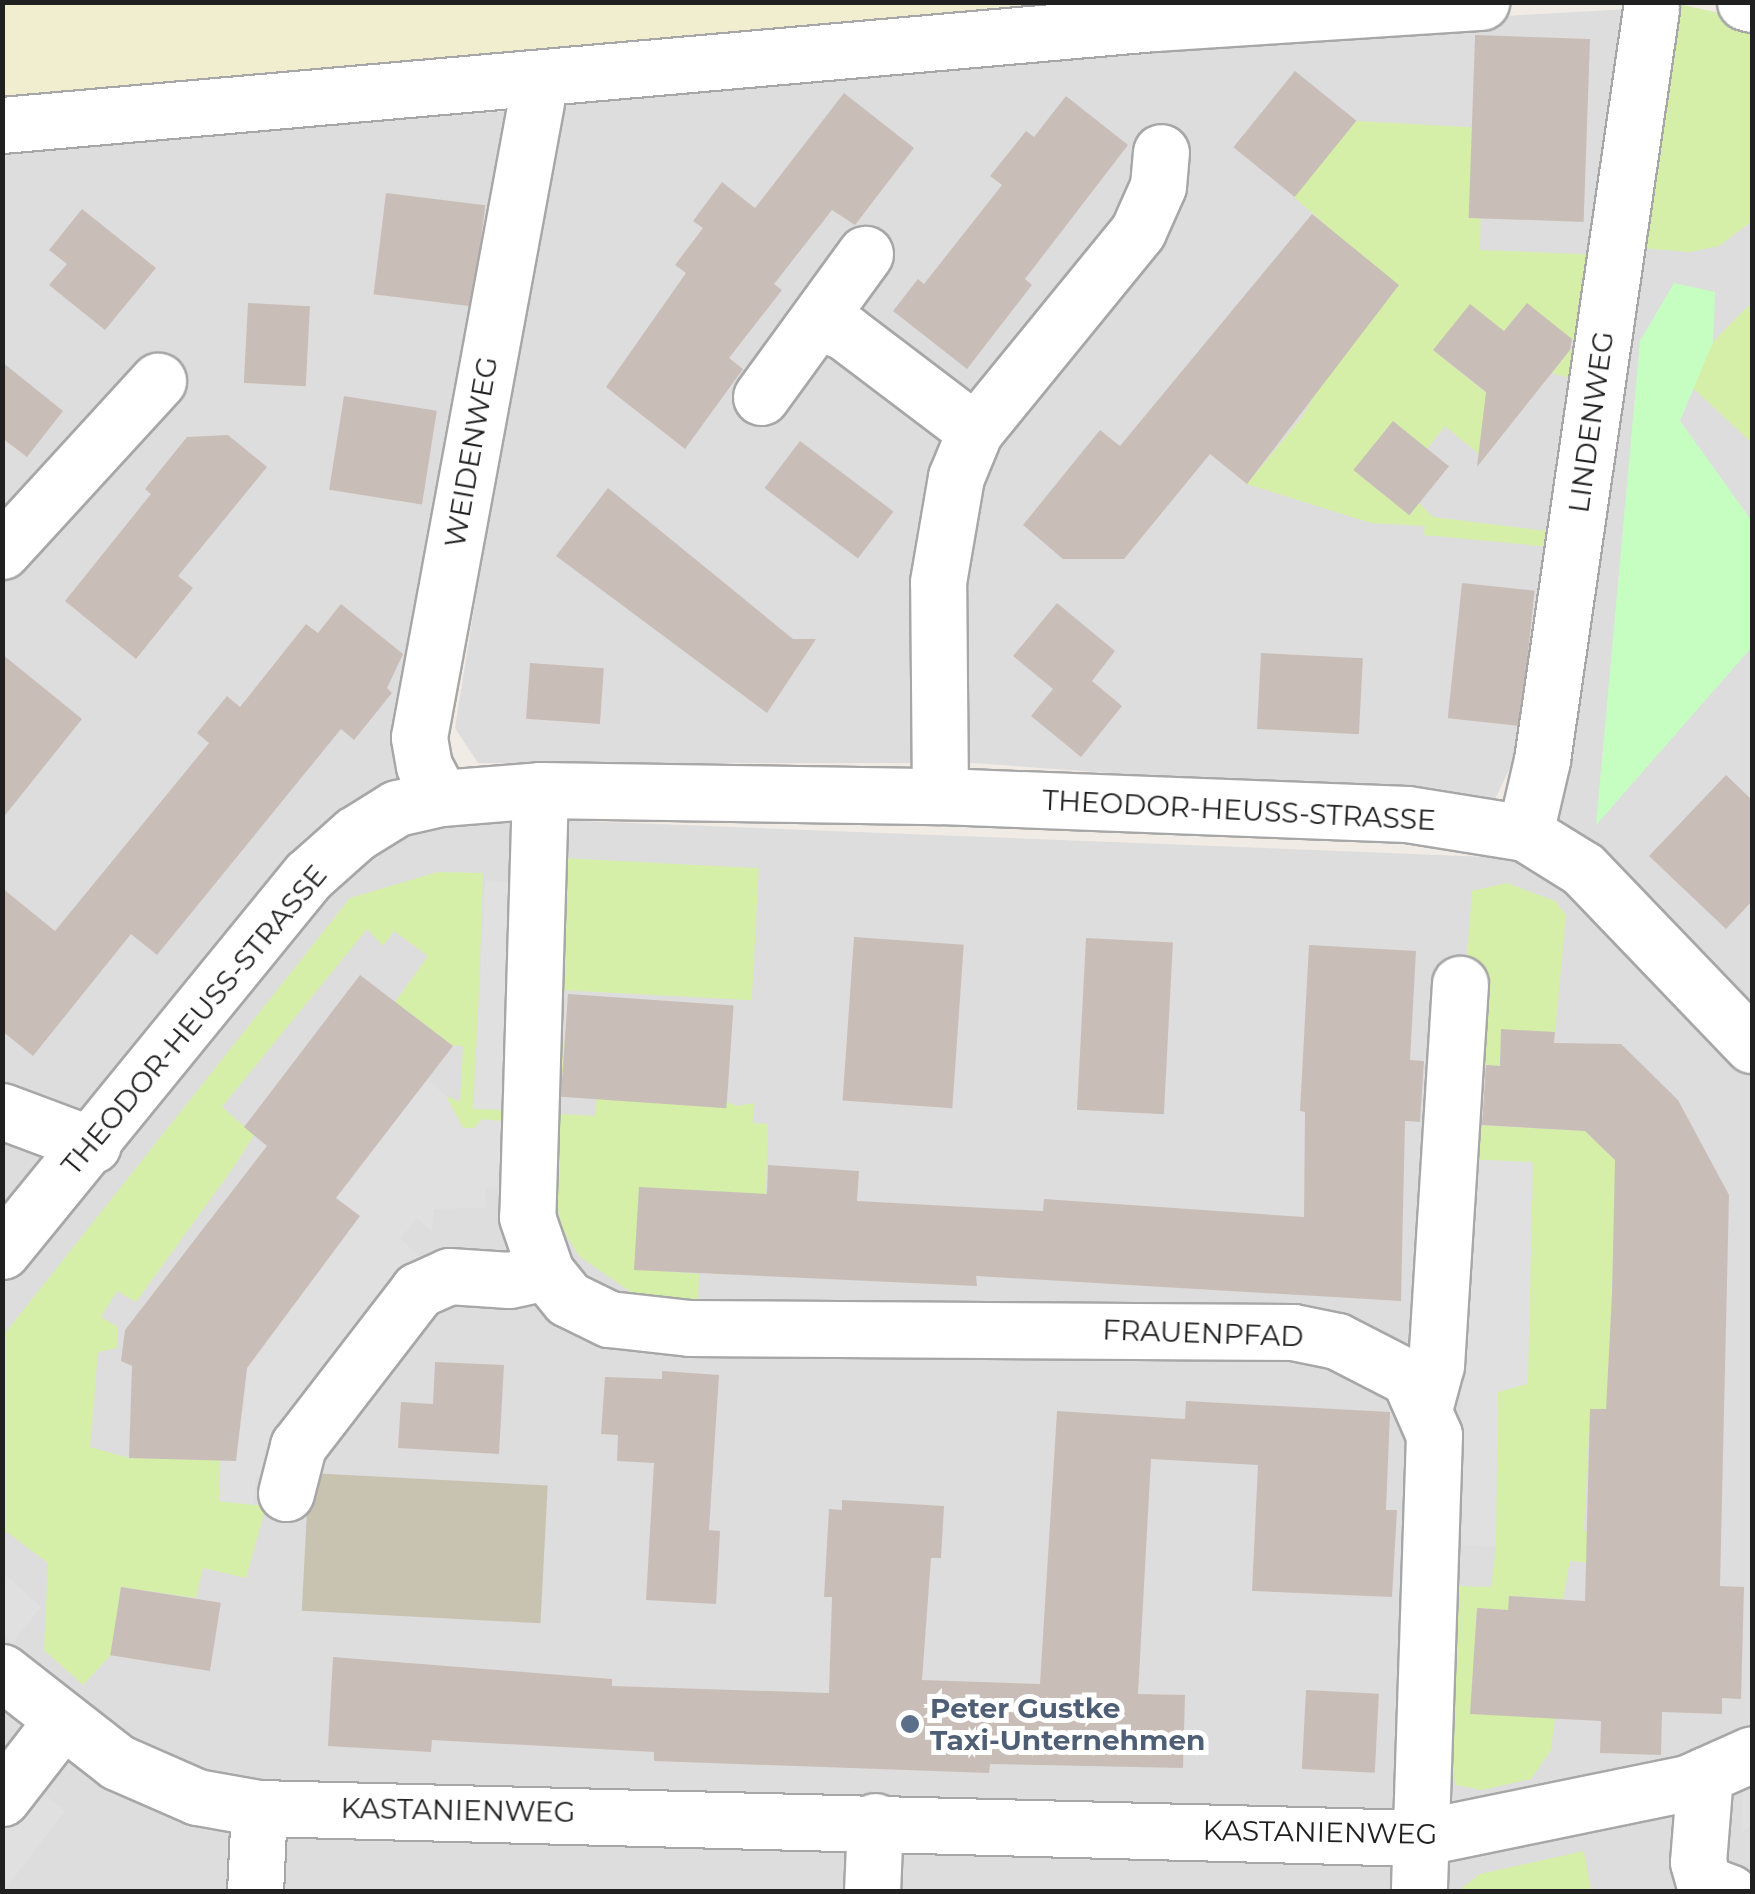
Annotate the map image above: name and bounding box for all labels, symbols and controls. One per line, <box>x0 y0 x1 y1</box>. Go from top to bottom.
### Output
street label: LINDENWEG <box>1562 329 1620 515</box>
street label: WEIDENWEG <box>438 354 504 550</box>
street label: THEODOR-HEUSS-STRASSE <box>1041 783 1437 837</box>
street label: THEODOR-HEUSS-STRASSE <box>55 858 333 1182</box>
street label: FRAUENPFAD <box>1102 1313 1304 1353</box>
place label: Peter Gustke Taxi-Unternehmen <box>930 1691 1205 1757</box>
marker: Peter Gustke Taxi-Unternehmen <box>899 1713 921 1735</box>
street label: KASTANIENWEG <box>340 1791 576 1829</box>
street label: KASTANIENWEG <box>1202 1813 1438 1851</box>

